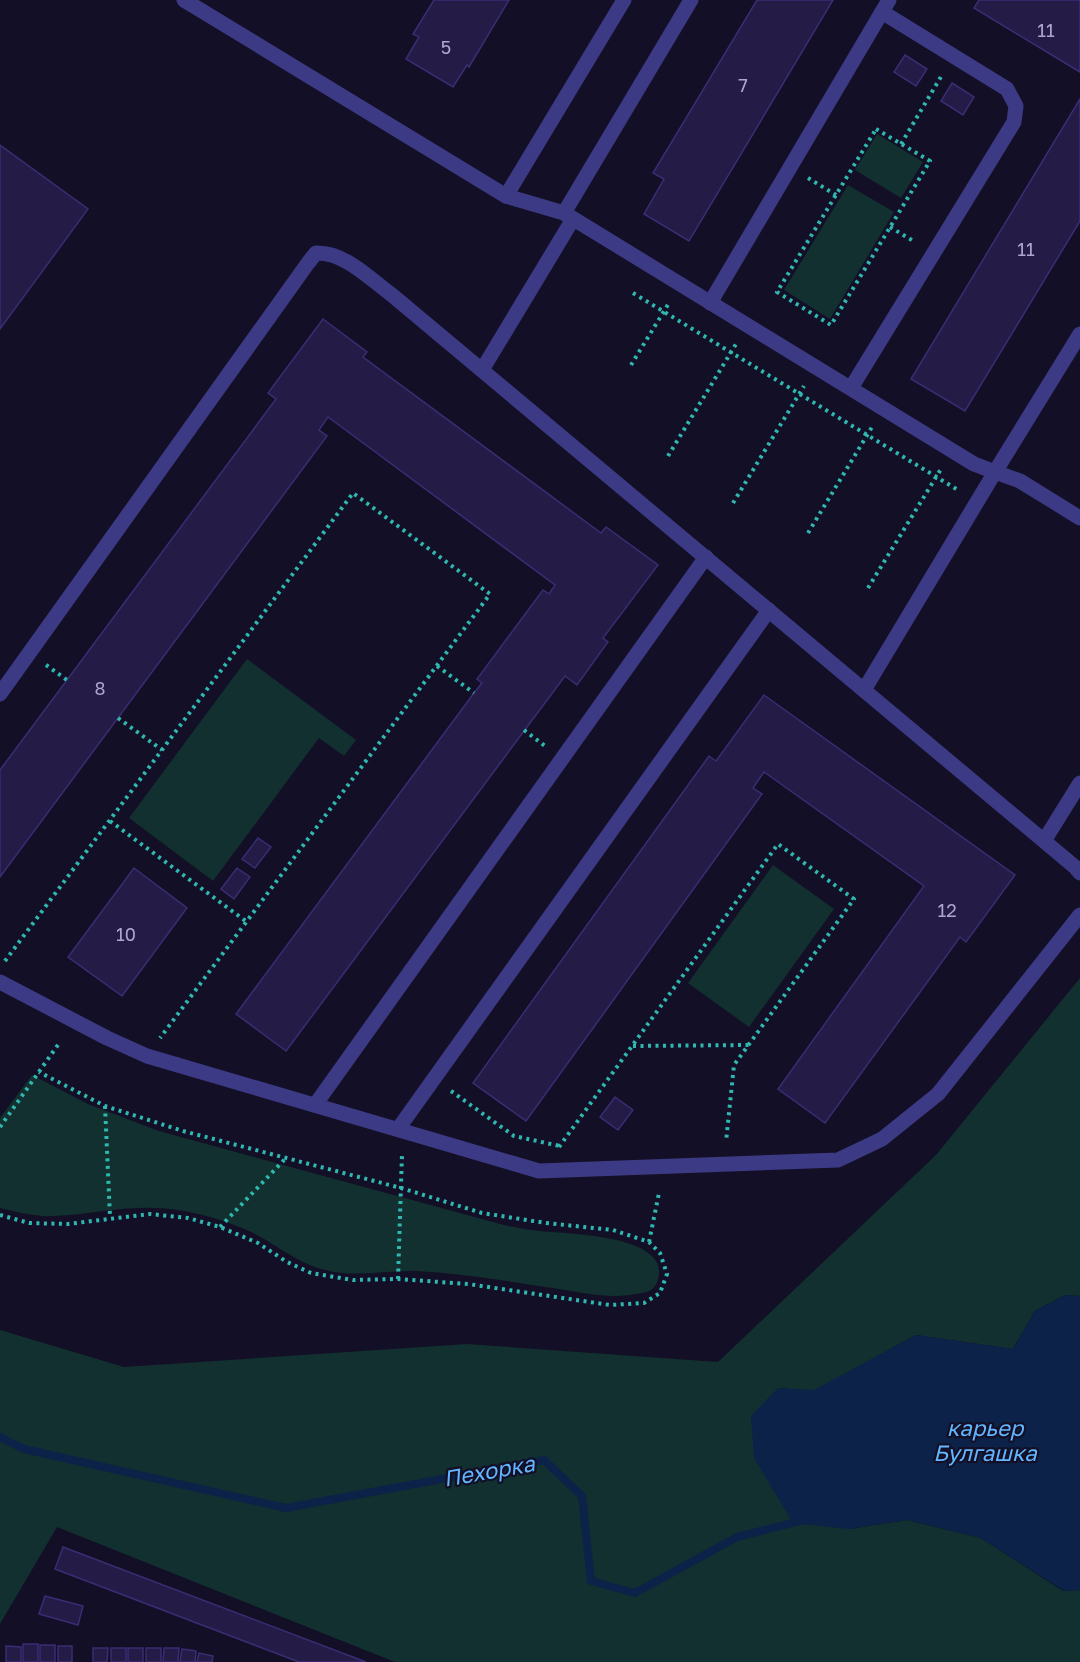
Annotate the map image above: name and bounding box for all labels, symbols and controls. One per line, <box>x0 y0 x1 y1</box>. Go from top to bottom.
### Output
house number: 11 <box>1037 19 1055 41</box>
house number: 5 <box>441 36 451 58</box>
house number: 7 <box>738 74 748 96</box>
house number: 11 <box>1017 238 1035 260</box>
house number: 8 <box>95 677 105 699</box>
house number: 12 <box>937 899 957 921</box>
house number: 10 <box>116 923 136 945</box>
water label: карьер Булгашка <box>933 1414 1038 1466</box>
water label: Пехорка <box>441 1449 538 1492</box>

